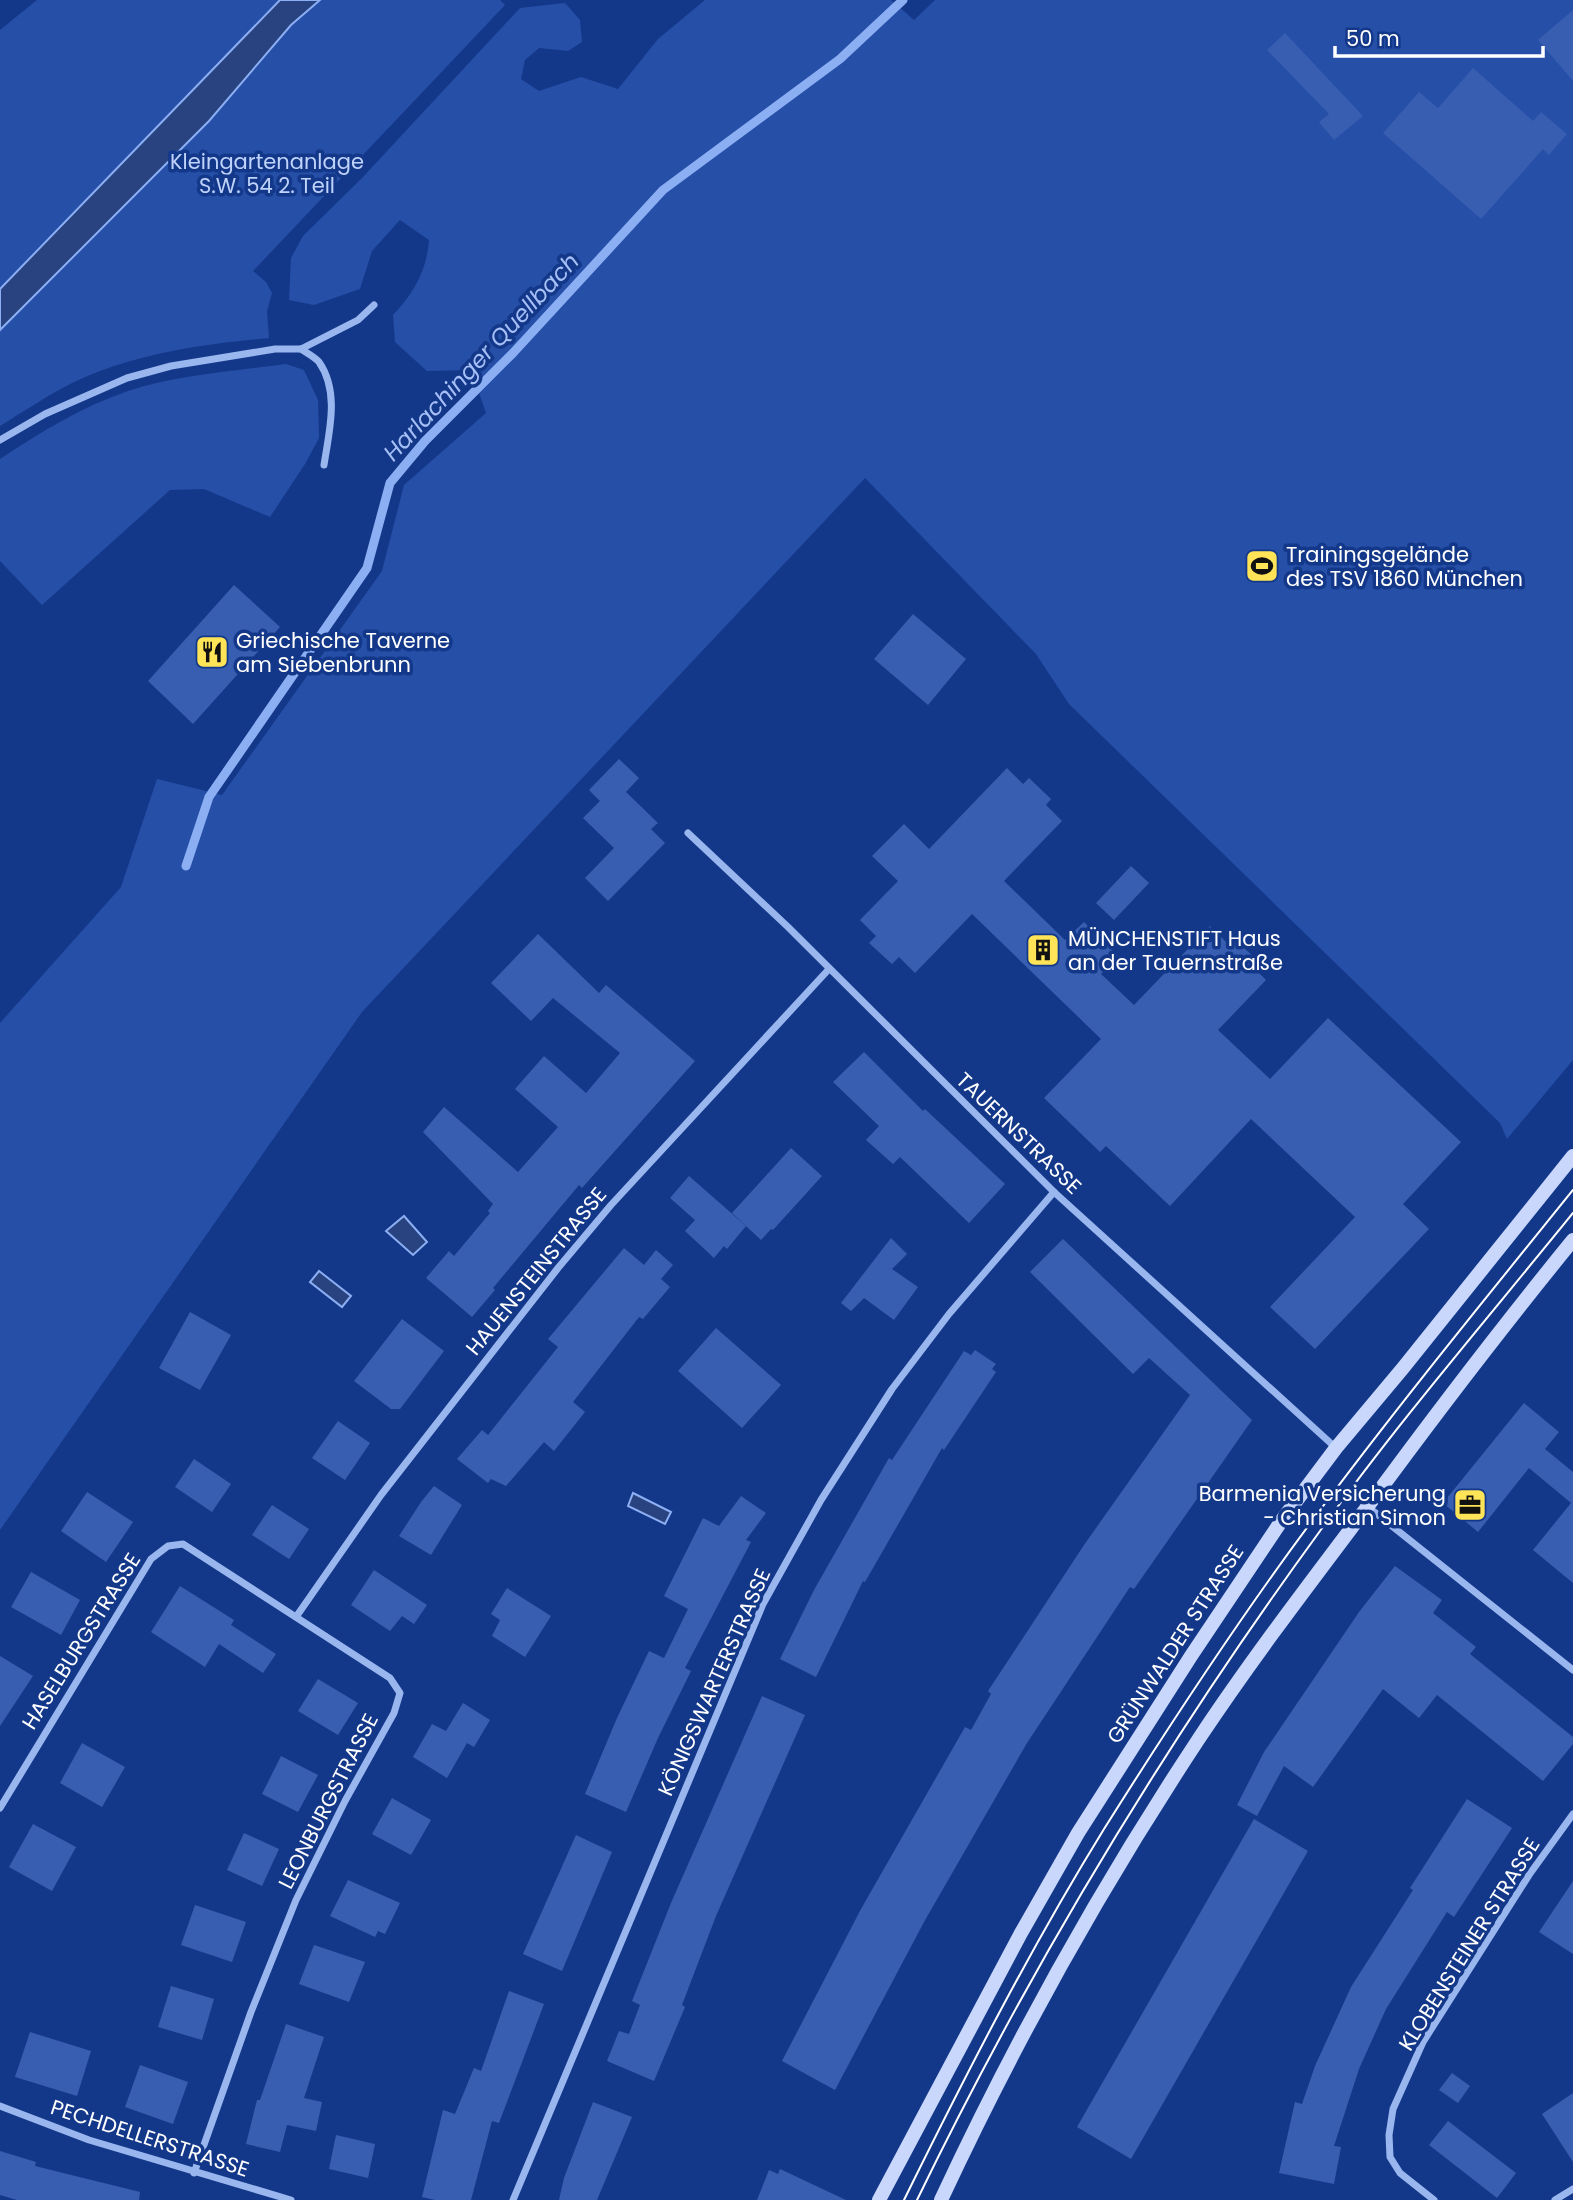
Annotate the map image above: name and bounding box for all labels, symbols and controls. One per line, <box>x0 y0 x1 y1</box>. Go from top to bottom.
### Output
scale bar <box>1335 14 1543 58</box>
text: 50 m <box>1346 24 1400 53</box>
park label: Kleingartenanlage S.W. 54 2. Teil <box>170 147 364 200</box>
water label: Harlachinger Quellbach <box>376 246 586 468</box>
place label: Trainingsgelände des TSV 1860 München <box>1286 540 1523 593</box>
sports icon: Trainingsgelände des TSV 1860 München <box>1243 547 1281 585</box>
place label: Griechische Taverne am Siebenbrunn <box>236 626 450 679</box>
restaurant icon: Griechische Taverne am Siebenbrunn <box>193 633 231 671</box>
place label: MÜNCHENSTIFT Haus an der Tauernstraße <box>1068 924 1283 977</box>
building icon: MÜNCHENSTIFT Haus an der Tauernstraße <box>1024 931 1062 969</box>
street label: TAUERNSTRASSE <box>950 1066 1088 1200</box>
street label: HAUENSTEINSTRASSE <box>459 1181 613 1361</box>
place label: Barmenia Versicherung - Christian Simon <box>1199 1479 1446 1532</box>
office icon: Barmenia Versicherung - Christian Simon <box>1451 1486 1489 1524</box>
street label: GRÜNWALDER STRASSE <box>1100 1539 1250 1749</box>
street label: HASELBURGSTRASSE <box>15 1547 147 1735</box>
street label: KÖNIGSWARTERSTRASSE <box>651 1564 777 1800</box>
street label: LEONBURGSTRASSE <box>271 1708 385 1894</box>
street label: KLOBENSTEINER STRASSE <box>1391 1832 1547 2056</box>
street label: PECHDELLERSTRASSE <box>47 2092 253 2184</box>

